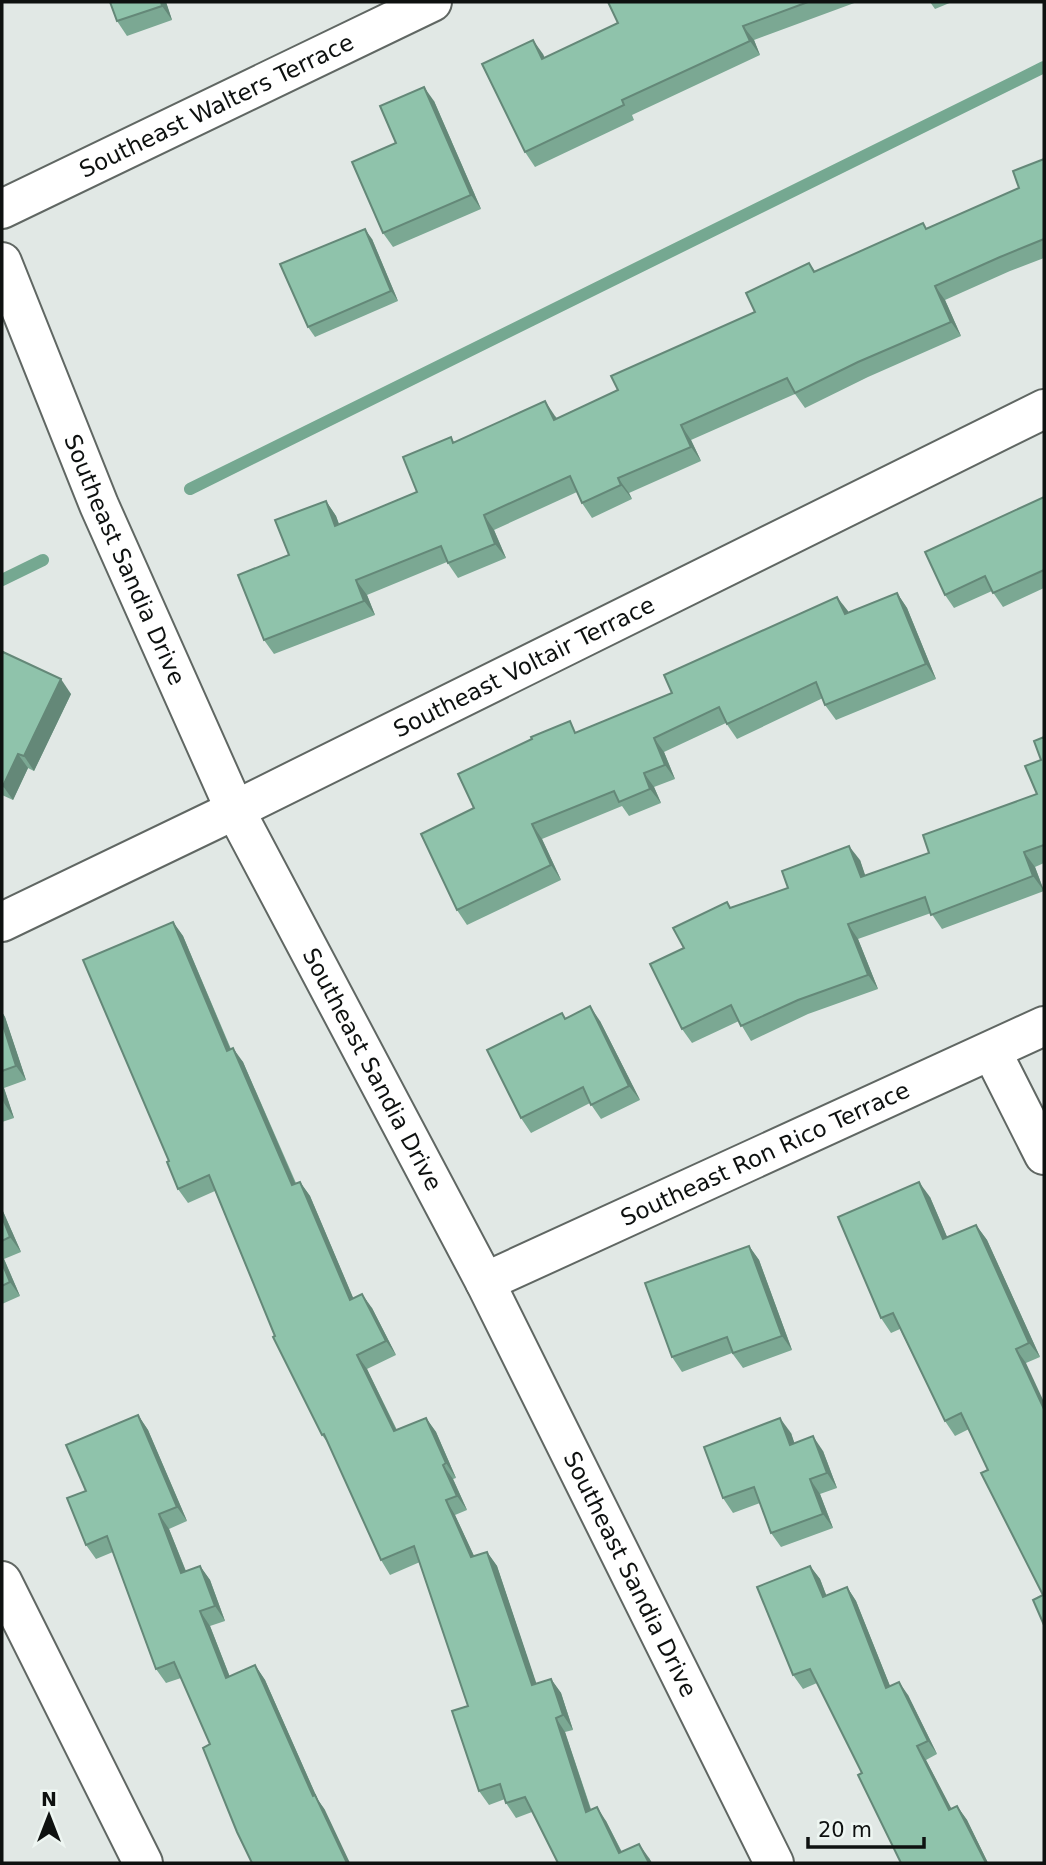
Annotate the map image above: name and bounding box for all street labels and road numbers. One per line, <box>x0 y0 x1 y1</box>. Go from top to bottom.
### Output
street label: Southeast Walters Terrace <box>75 29 358 183</box>
street label: Southeast Sandia Drive <box>59 431 191 689</box>
street label: Southeast Voltair Terrace <box>389 591 659 742</box>
street label: Southeast Sandia Drive <box>298 944 447 1195</box>
street label: Southeast Ron Rico Terrace <box>617 1076 913 1231</box>
street label: Southeast Sandia Drive <box>558 1447 702 1701</box>

